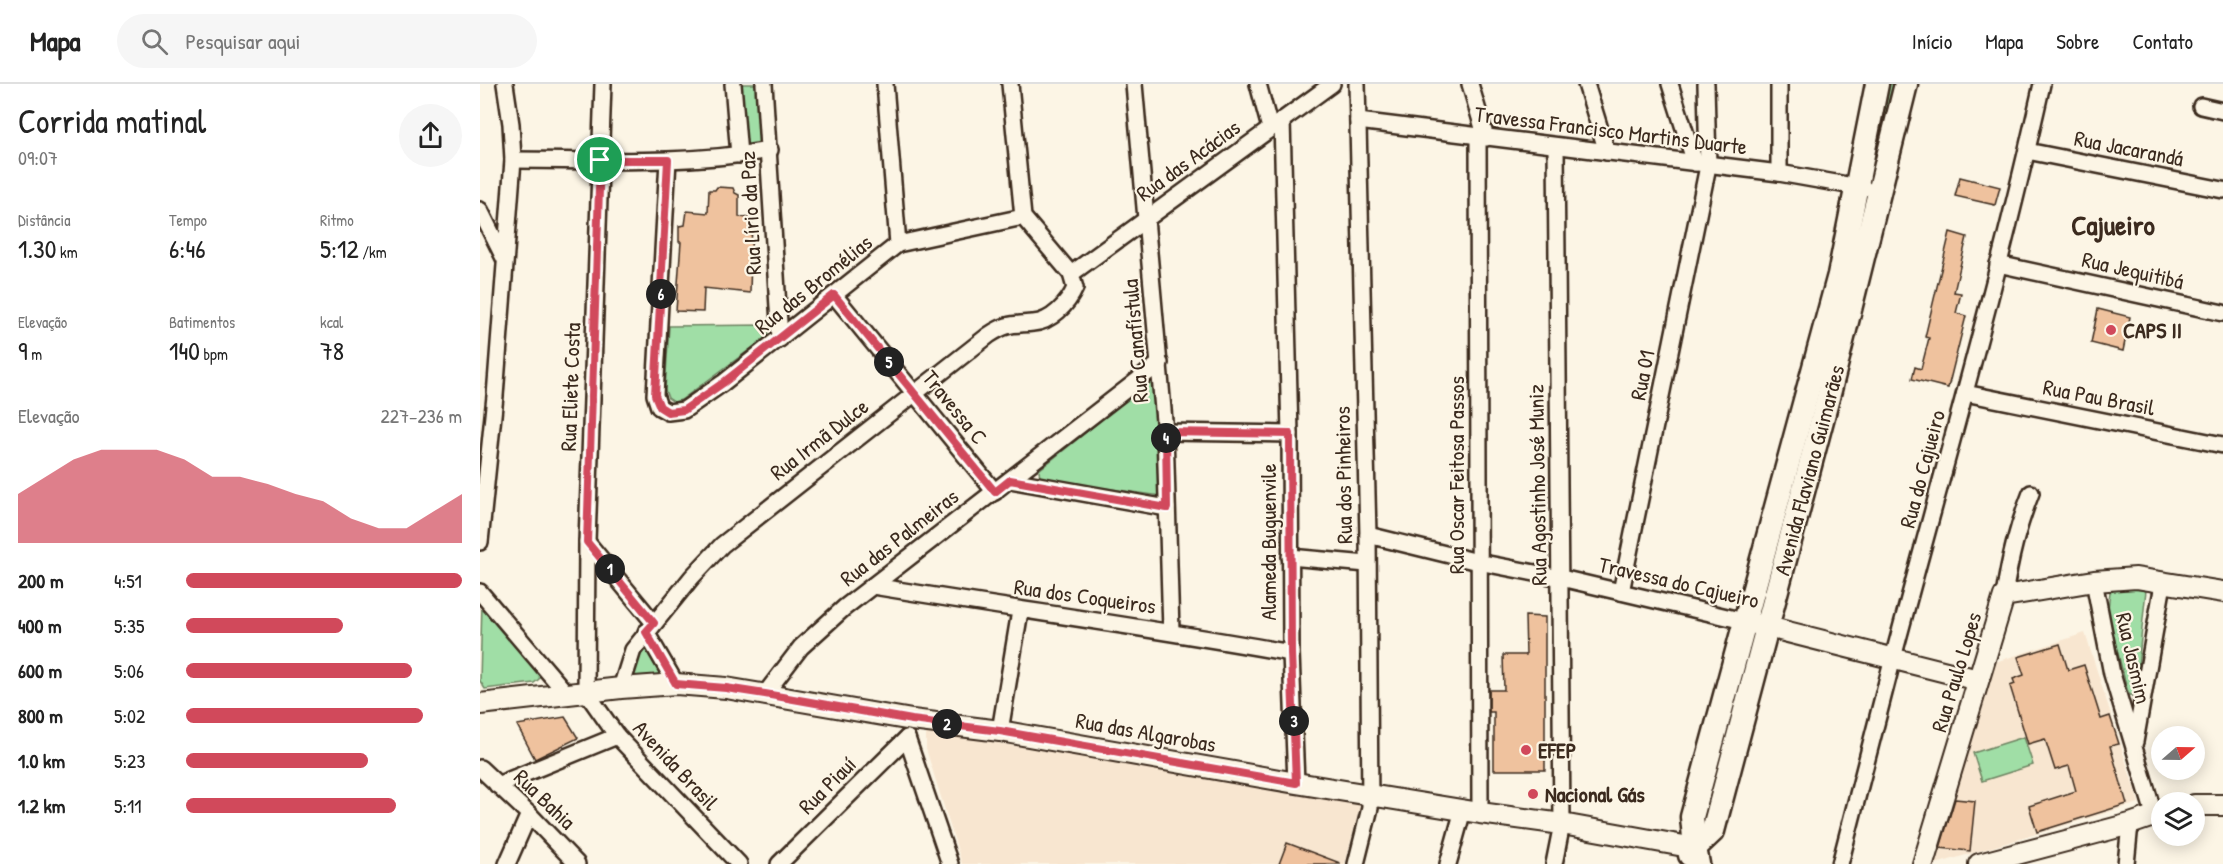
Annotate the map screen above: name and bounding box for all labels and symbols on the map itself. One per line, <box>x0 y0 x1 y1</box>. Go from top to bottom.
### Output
street label: Travessa Francisco Martins Duarte <box>1473 98 1749 162</box>
street label: Rua das Acácias <box>1130 112 1246 208</box>
street label: Rua Jacarandá <box>2072 123 2187 173</box>
pin <box>574 134 625 185</box>
street label: Rua Lírio da Paz <box>732 150 768 276</box>
district label: Cajueiro <box>2071 206 2155 244</box>
street label: Rua das Bromélias <box>748 227 878 341</box>
street label: Rua Jequitibá <box>2079 244 2187 296</box>
street label: Rua Canafístula <box>1115 278 1155 404</box>
pin: 6 <box>646 279 676 309</box>
place label: CAPS II <box>2123 315 2182 345</box>
street label: Rua Eliete Costa <box>553 322 587 452</box>
marker: CAPS II <box>2104 323 2118 337</box>
pin: 5 <box>874 347 904 377</box>
street label: Rua 01 <box>1622 347 1662 403</box>
street label: Avenida Flaviano Guimarães <box>1766 362 1852 578</box>
street label: Travessa C <box>916 364 994 450</box>
street label: Rua Pau Brasil <box>2041 371 2157 423</box>
street label: Rua Oscar Feitosa Passos <box>1441 376 1471 574</box>
street label: Rua Agostinho José Muniz <box>1520 384 1554 586</box>
street label: Rua Irmã Dulce <box>764 391 875 487</box>
street label: Rua dos Pinheiros <box>1327 406 1359 544</box>
street label: Rua do Cajueiro <box>1892 407 1952 531</box>
pin: 4 <box>1151 423 1181 453</box>
street label: Alameda Buguenvile <box>1253 463 1283 620</box>
street label: Rua das Palmeiras <box>834 481 964 593</box>
street label: Travessa do Cajueiro <box>1596 549 1762 615</box>
pin: 1 <box>595 554 625 584</box>
street label: Rua dos Coqueiros <box>1012 571 1158 621</box>
street label: Rua Paulo Lopes <box>1924 608 1988 736</box>
street label: Rua Jasmim <box>2109 610 2159 707</box>
street label: Rua das Algarobas <box>1074 705 1218 759</box>
pin: 3 <box>1279 706 1309 736</box>
pin: 2 <box>932 709 962 739</box>
street label: Avenida Brasil <box>627 713 726 817</box>
north arrow <box>2151 726 2205 780</box>
place label: EFEP <box>1538 735 1576 765</box>
marker: EFEP <box>1519 743 1533 757</box>
street label: Rua Piauí <box>792 750 862 820</box>
street label: Rua Bahia <box>508 762 583 836</box>
place label: Nacional Gás <box>1545 779 1645 809</box>
marker: Nacional Gás <box>1526 787 1540 801</box>

